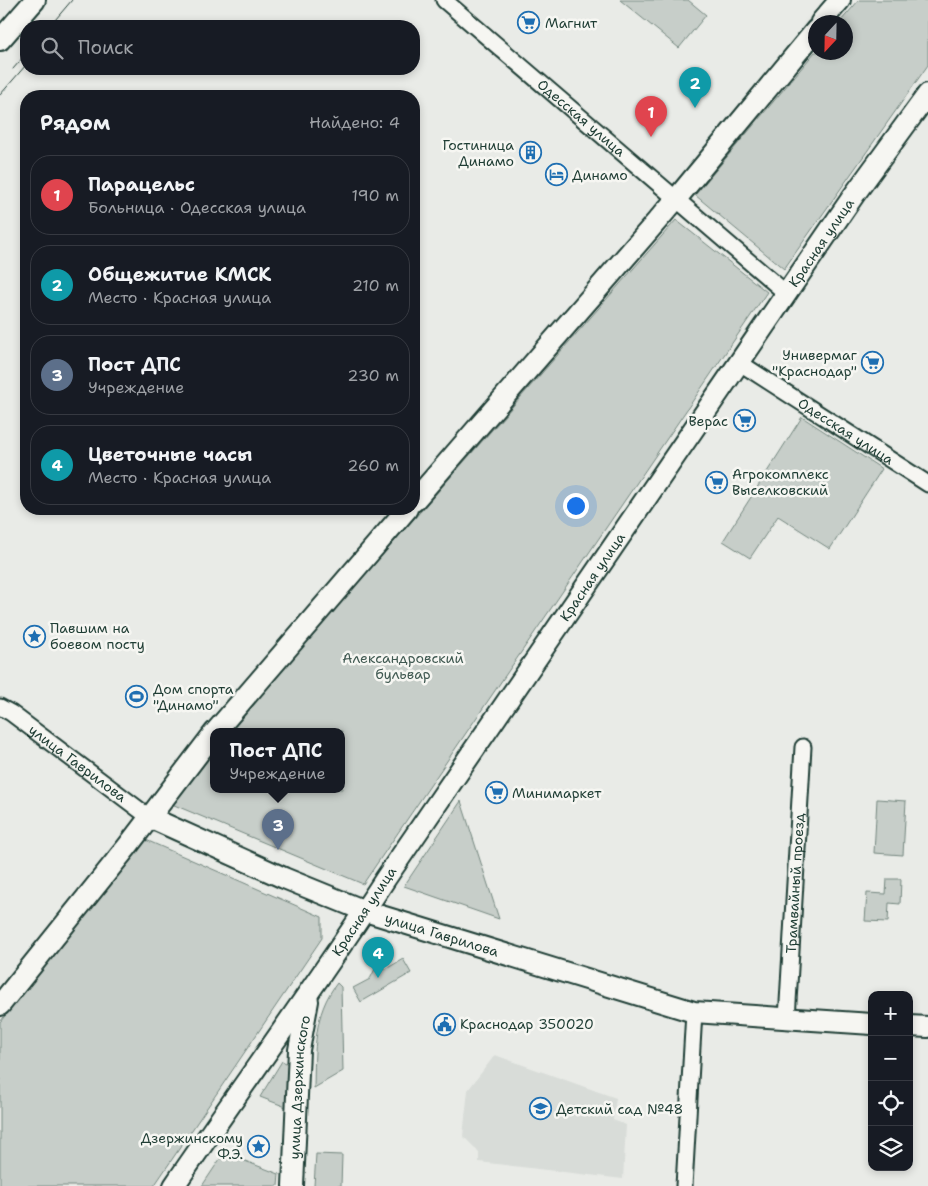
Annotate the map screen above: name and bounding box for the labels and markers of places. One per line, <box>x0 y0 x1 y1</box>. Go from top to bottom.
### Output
supermarket icon: Магнит <box>517 11 541 35</box>
place label: Магнит <box>545 14 598 32</box>
pin: 2 <box>679 67 711 108</box>
pin: 1 <box>635 96 667 137</box>
place label: Гостиница Динамо <box>443 136 514 170</box>
building icon: Гостиница Динамо <box>518 141 542 165</box>
hotel icon: Динамо <box>544 163 568 187</box>
place label: Динамо <box>572 166 628 184</box>
place label: Универмаг "Краснодар" <box>772 346 858 380</box>
supermarket icon: Универмаг "Краснодар" <box>861 351 885 375</box>
supermarket icon: Верас <box>732 409 756 433</box>
place label: Верас <box>688 412 728 430</box>
place label: Агрокомплекс Выселковский <box>732 465 829 499</box>
supermarket icon: Агрокомплекс Выселковский <box>704 470 728 494</box>
place label: Павшим на боевом посту <box>50 619 145 653</box>
place icon: Павшим на боевом посту <box>22 624 46 648</box>
place label: Дом спорта "Динамо" <box>153 680 234 714</box>
sports icon: Дом спорта "Динамо" <box>125 685 149 709</box>
supermarket icon: Минимаркет <box>484 781 508 805</box>
place label: Минимаркет <box>512 784 602 802</box>
pin: 3 <box>262 809 294 850</box>
pin: 4 <box>362 937 394 978</box>
public building icon: Краснодар 350020 <box>432 1012 456 1036</box>
place label: Краснодар 350020 <box>460 1015 594 1033</box>
school or university icon: Детский сад №48 <box>528 1097 552 1121</box>
place label: Детский сад №48 <box>556 1100 683 1118</box>
place label: Дзержинскому Ф.Э. <box>141 1129 243 1163</box>
place icon: Дзержинскому Ф.Э. <box>247 1134 271 1158</box>

